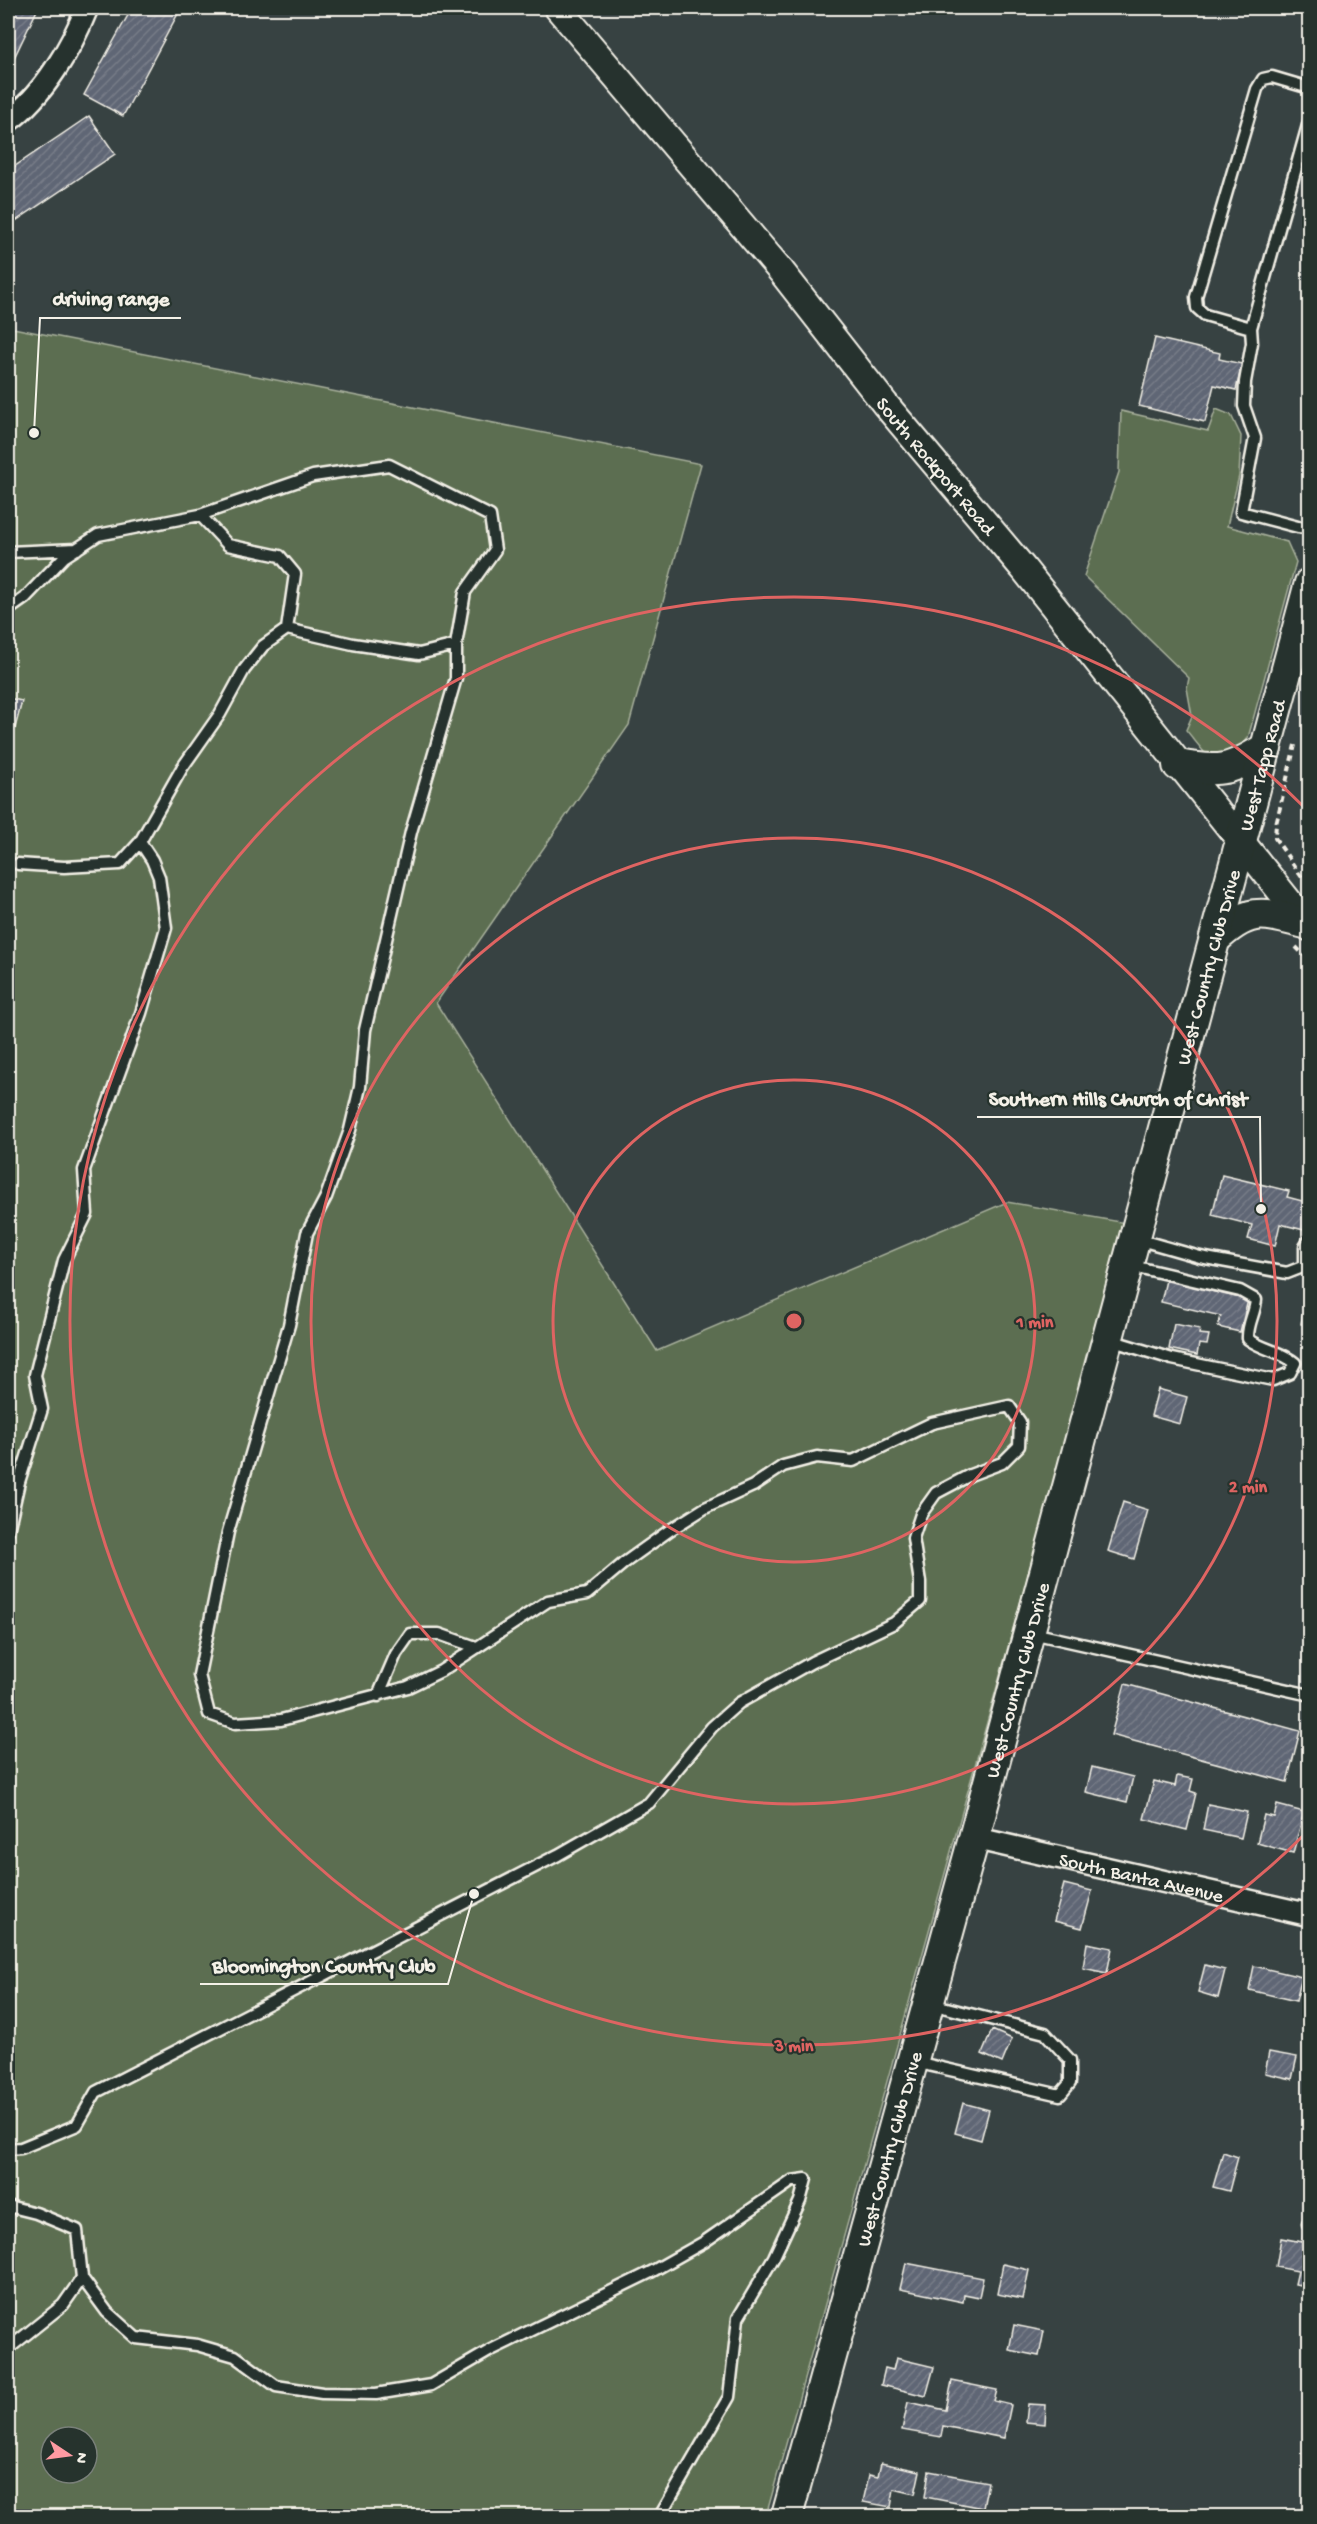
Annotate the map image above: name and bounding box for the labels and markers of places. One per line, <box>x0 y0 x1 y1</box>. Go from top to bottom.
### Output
callout: driving range <box>40 279 181 318</box>
callout: Southern Hills Church of Christ <box>977 1078 1260 1117</box>
centre of rings <box>784 1311 804 1331</box>
callout: Bloomington Country Club <box>200 1945 448 1984</box>

